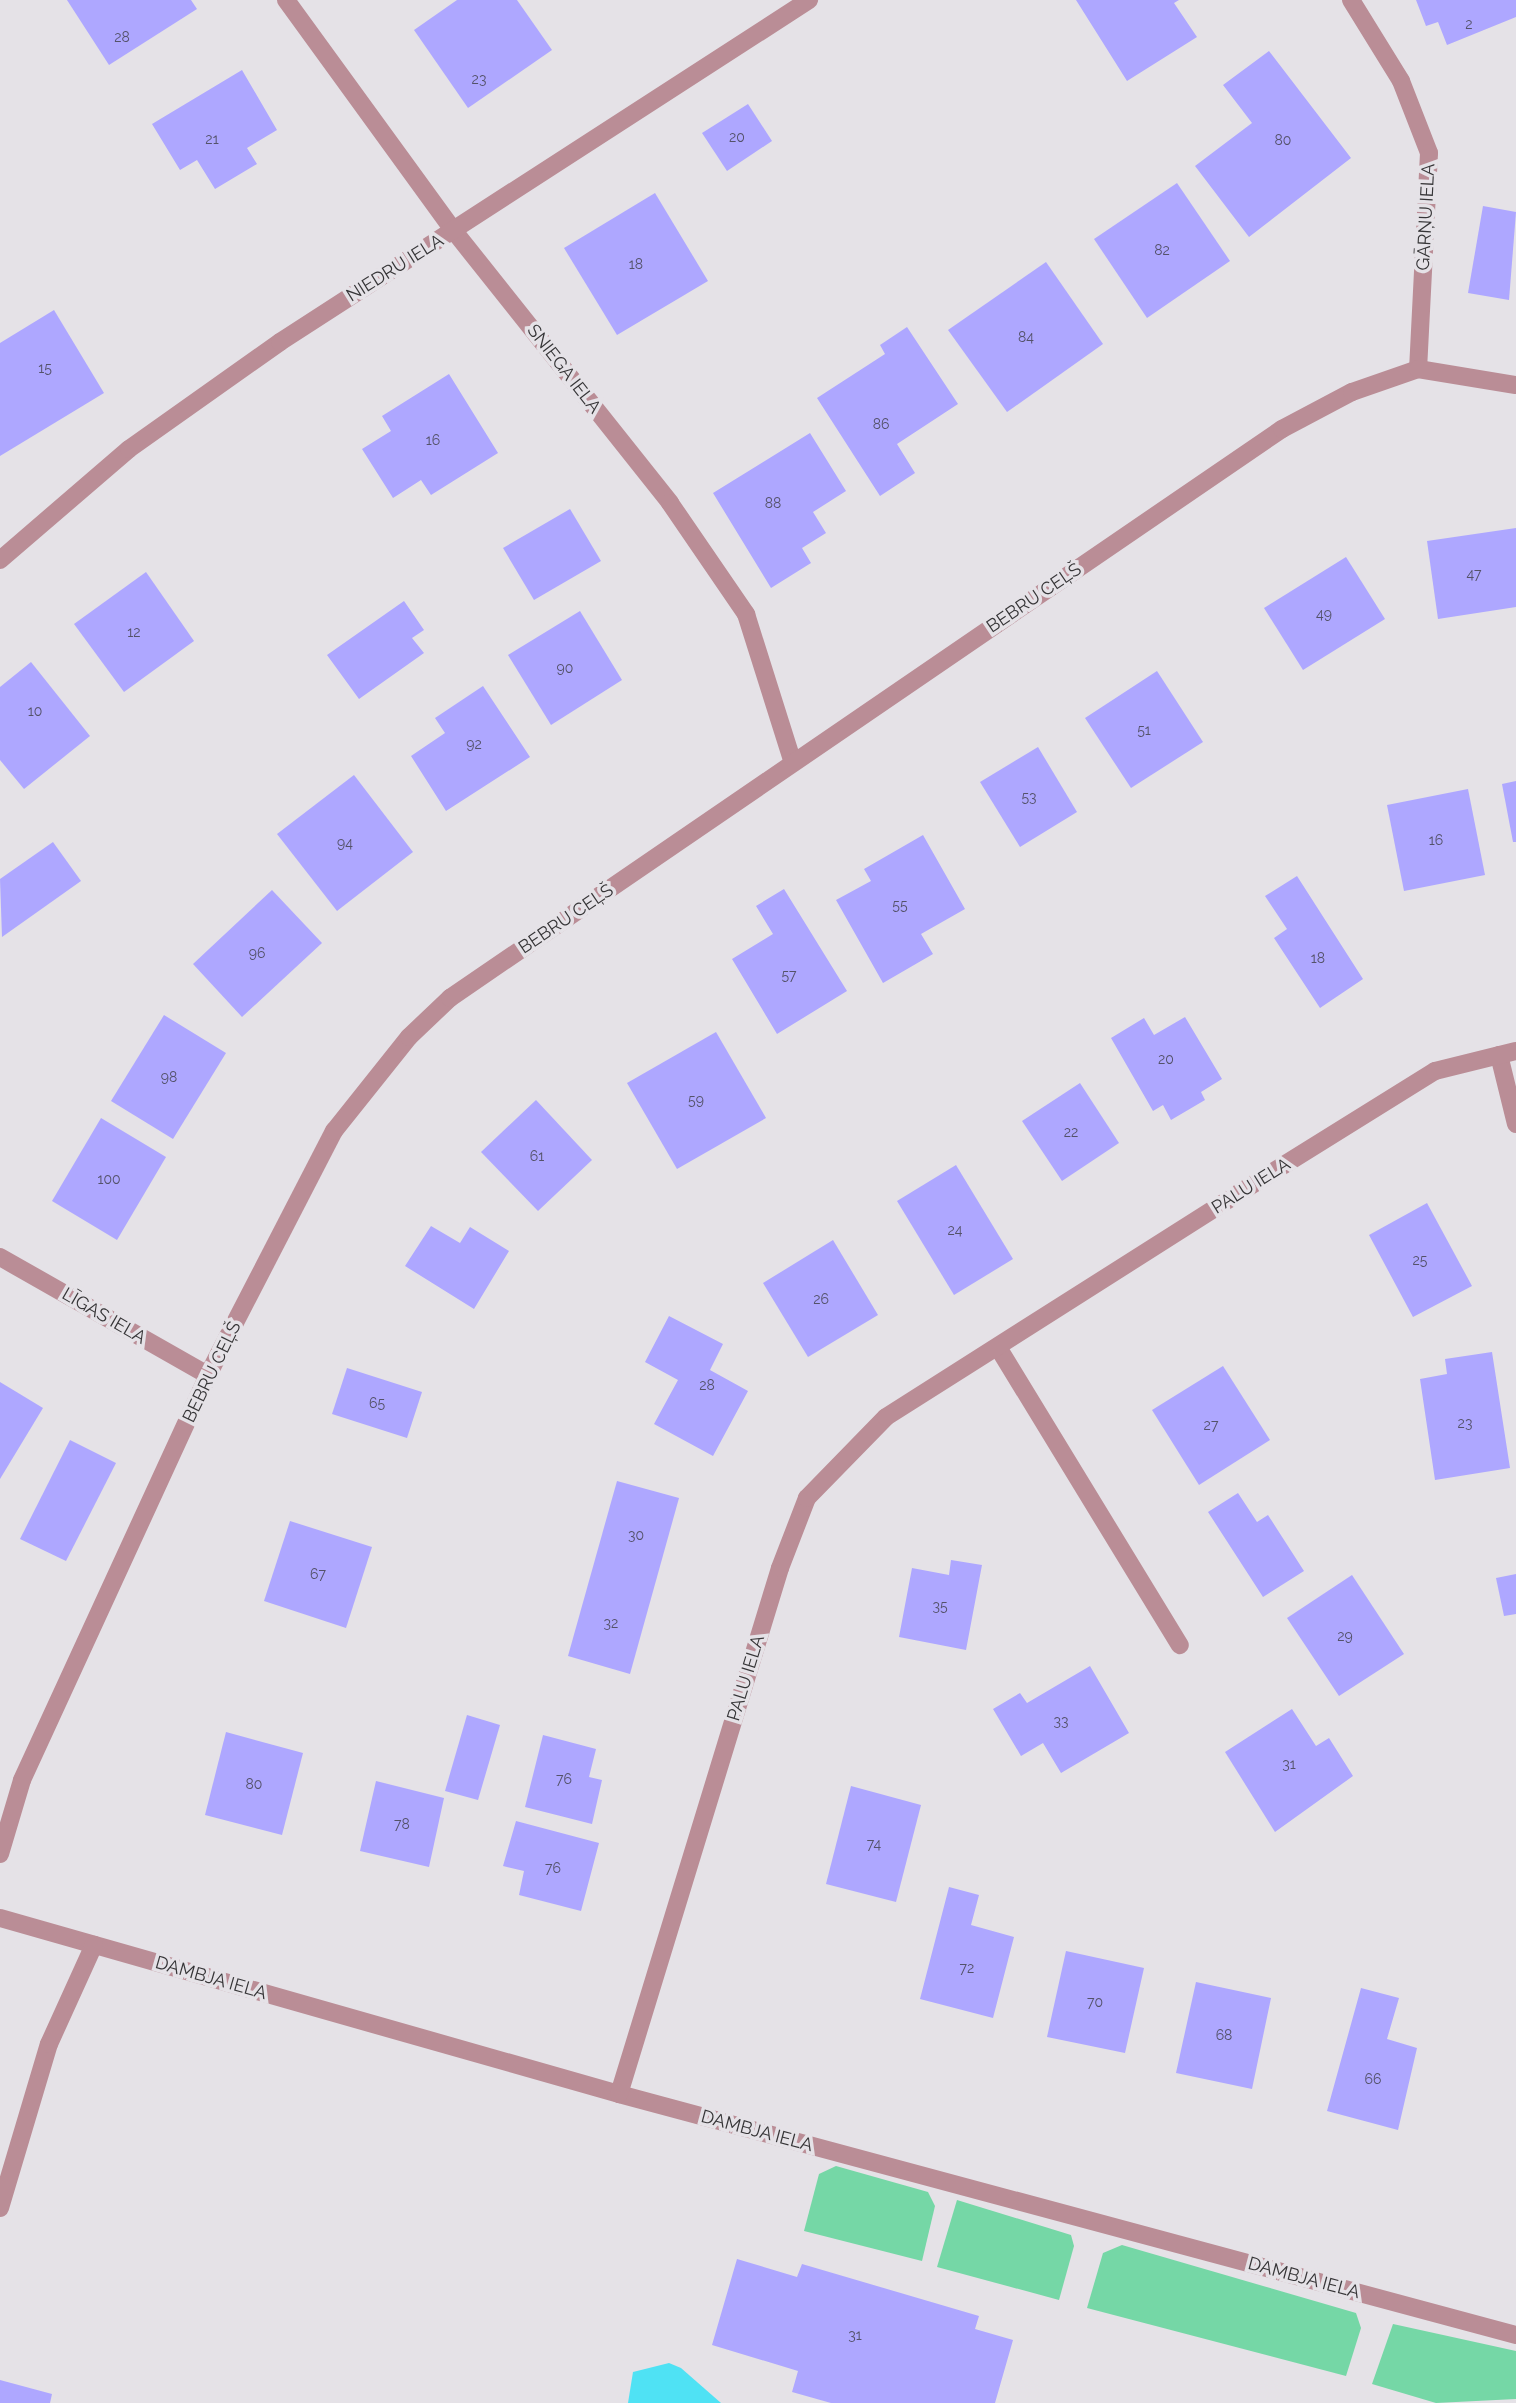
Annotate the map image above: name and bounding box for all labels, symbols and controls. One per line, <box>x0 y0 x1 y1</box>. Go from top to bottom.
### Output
house number: 2 <box>1465 16 1473 32</box>
house number: 28 <box>114 29 130 45</box>
house number: 23 <box>472 71 486 87</box>
house number: 20 <box>729 129 745 145</box>
house number: 21 <box>205 131 219 147</box>
house number: 80 <box>1275 132 1291 148</box>
street label: GĀRŅU IELA <box>1412 163 1440 271</box>
street label: NIEDRU IELA <box>343 230 447 306</box>
house number: 82 <box>1154 242 1170 258</box>
house number: 18 <box>629 256 643 272</box>
street label: SNIEGA IELA <box>522 320 606 418</box>
house number: 84 <box>1018 329 1034 345</box>
house number: 15 <box>38 360 52 376</box>
house number: 86 <box>873 416 889 432</box>
house number: 16 <box>426 432 440 448</box>
house number: 88 <box>765 495 781 511</box>
street label: BEBRU CEĻŠ <box>983 558 1085 638</box>
house number: 47 <box>1466 566 1482 582</box>
house number: 49 <box>1316 606 1332 622</box>
house number: 12 <box>127 624 141 640</box>
house number: 90 <box>557 660 573 676</box>
house number: 10 <box>28 703 42 719</box>
house number: 51 <box>1137 722 1151 738</box>
house number: 92 <box>466 736 482 752</box>
house number: 53 <box>1021 789 1037 805</box>
house number: 16 <box>1429 832 1443 848</box>
house number: 94 <box>337 835 353 851</box>
street label: BEBRU CEĻŠ <box>515 879 617 959</box>
house number: 55 <box>892 897 908 913</box>
house number: 96 <box>249 945 265 961</box>
house number: 18 <box>1311 950 1325 966</box>
house number: 57 <box>781 967 797 983</box>
house number: 20 <box>1158 1051 1174 1067</box>
house number: 98 <box>161 1069 177 1085</box>
house number: 59 <box>688 1092 704 1108</box>
house number: 22 <box>1064 1124 1078 1140</box>
house number: 61 <box>530 1148 544 1164</box>
street label: PALU IELA <box>1208 1153 1294 1219</box>
house number: 100 <box>97 1171 121 1187</box>
house number: 24 <box>948 1222 962 1238</box>
house number: 25 <box>1413 1252 1427 1268</box>
street label: LĪGAS IELA <box>58 1283 150 1349</box>
house number: 26 <box>813 1291 829 1307</box>
street label: BEBRU CEĻŠ <box>178 1318 246 1426</box>
house number: 28 <box>699 1377 715 1393</box>
house number: 65 <box>369 1395 385 1411</box>
house number: 23 <box>1458 1415 1472 1431</box>
house number: 27 <box>1204 1417 1218 1433</box>
house number: 30 <box>628 1527 644 1543</box>
house number: 67 <box>310 1566 326 1582</box>
house number: 35 <box>932 1598 948 1614</box>
house number: 32 <box>604 1615 618 1631</box>
house number: 29 <box>1337 1628 1353 1644</box>
street label: PALU IELA <box>723 1632 769 1724</box>
house number: 33 <box>1054 1713 1068 1729</box>
house number: 31 <box>1282 1756 1296 1772</box>
house number: 76 <box>556 1771 572 1787</box>
house number: 80 <box>246 1776 262 1792</box>
house number: 78 <box>394 1816 410 1832</box>
house number: 74 <box>867 1836 881 1852</box>
house number: 76 <box>545 1860 561 1876</box>
street label: DAMBJA IELA <box>152 1952 270 2004</box>
house number: 72 <box>960 1960 974 1976</box>
house number: 70 <box>1087 1994 1103 2010</box>
house number: 68 <box>1216 2027 1232 2043</box>
house number: 66 <box>1365 2071 1381 2087</box>
street label: DAMBJA IELA <box>698 2106 816 2156</box>
street label: DAMBJA IELA <box>1245 2253 1363 2303</box>
house number: 31 <box>848 2327 862 2343</box>

